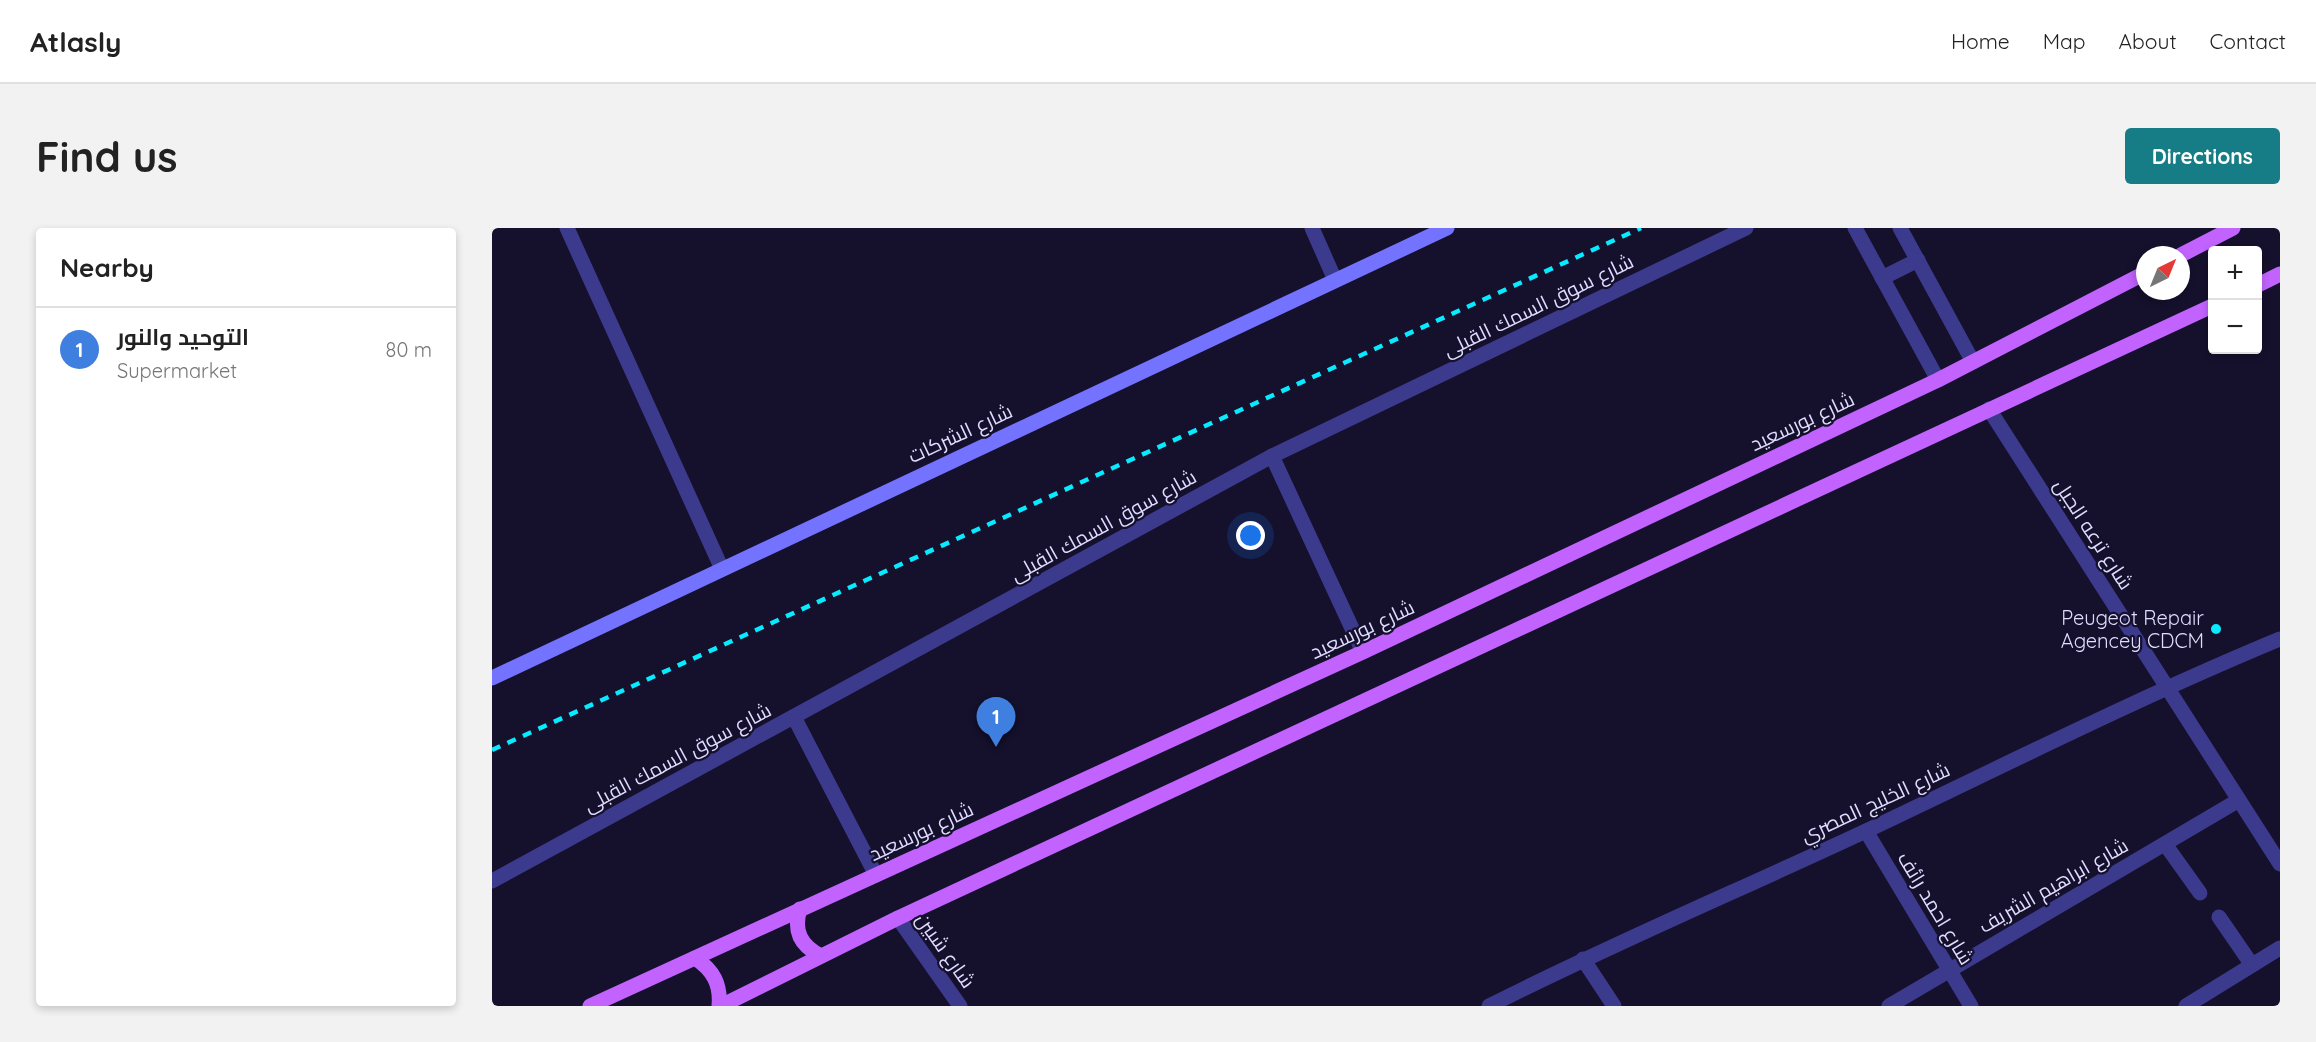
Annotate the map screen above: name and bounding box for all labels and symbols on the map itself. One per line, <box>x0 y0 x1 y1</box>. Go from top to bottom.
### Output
north arrow <box>2136 246 2190 300</box>
street label: شارع سوق السمك القبلى <box>1439 248 1638 364</box>
street label: شارع بورسعيد <box>1746 386 1859 458</box>
street label: شارع الشركات <box>904 398 1017 470</box>
street label: شارع سوق السمك القبلى <box>1006 463 1201 588</box>
street label: شارع ترعه الجبل <box>2047 474 2139 595</box>
your location <box>1236 521 1265 550</box>
street label: شارع بورسعيد <box>1306 594 1419 666</box>
place label: Peugeot Repair Agencey CDCM <box>2061 605 2204 653</box>
marker: Peugeot Repair Agencey CDCM <box>2209 622 2223 636</box>
street label: شارع سوق السمك القبلى <box>579 697 776 819</box>
pin: 1 <box>976 698 1016 747</box>
street label: شارع الخليج المصري <box>1796 756 1955 851</box>
street label: شارع بورسعيد <box>865 796 978 868</box>
street label: شارع ابراهيم الشريف <box>1974 832 2133 940</box>
street label: شارع احمد رائف <box>1891 847 1980 970</box>
street label: شارع شبين <box>909 907 981 994</box>

